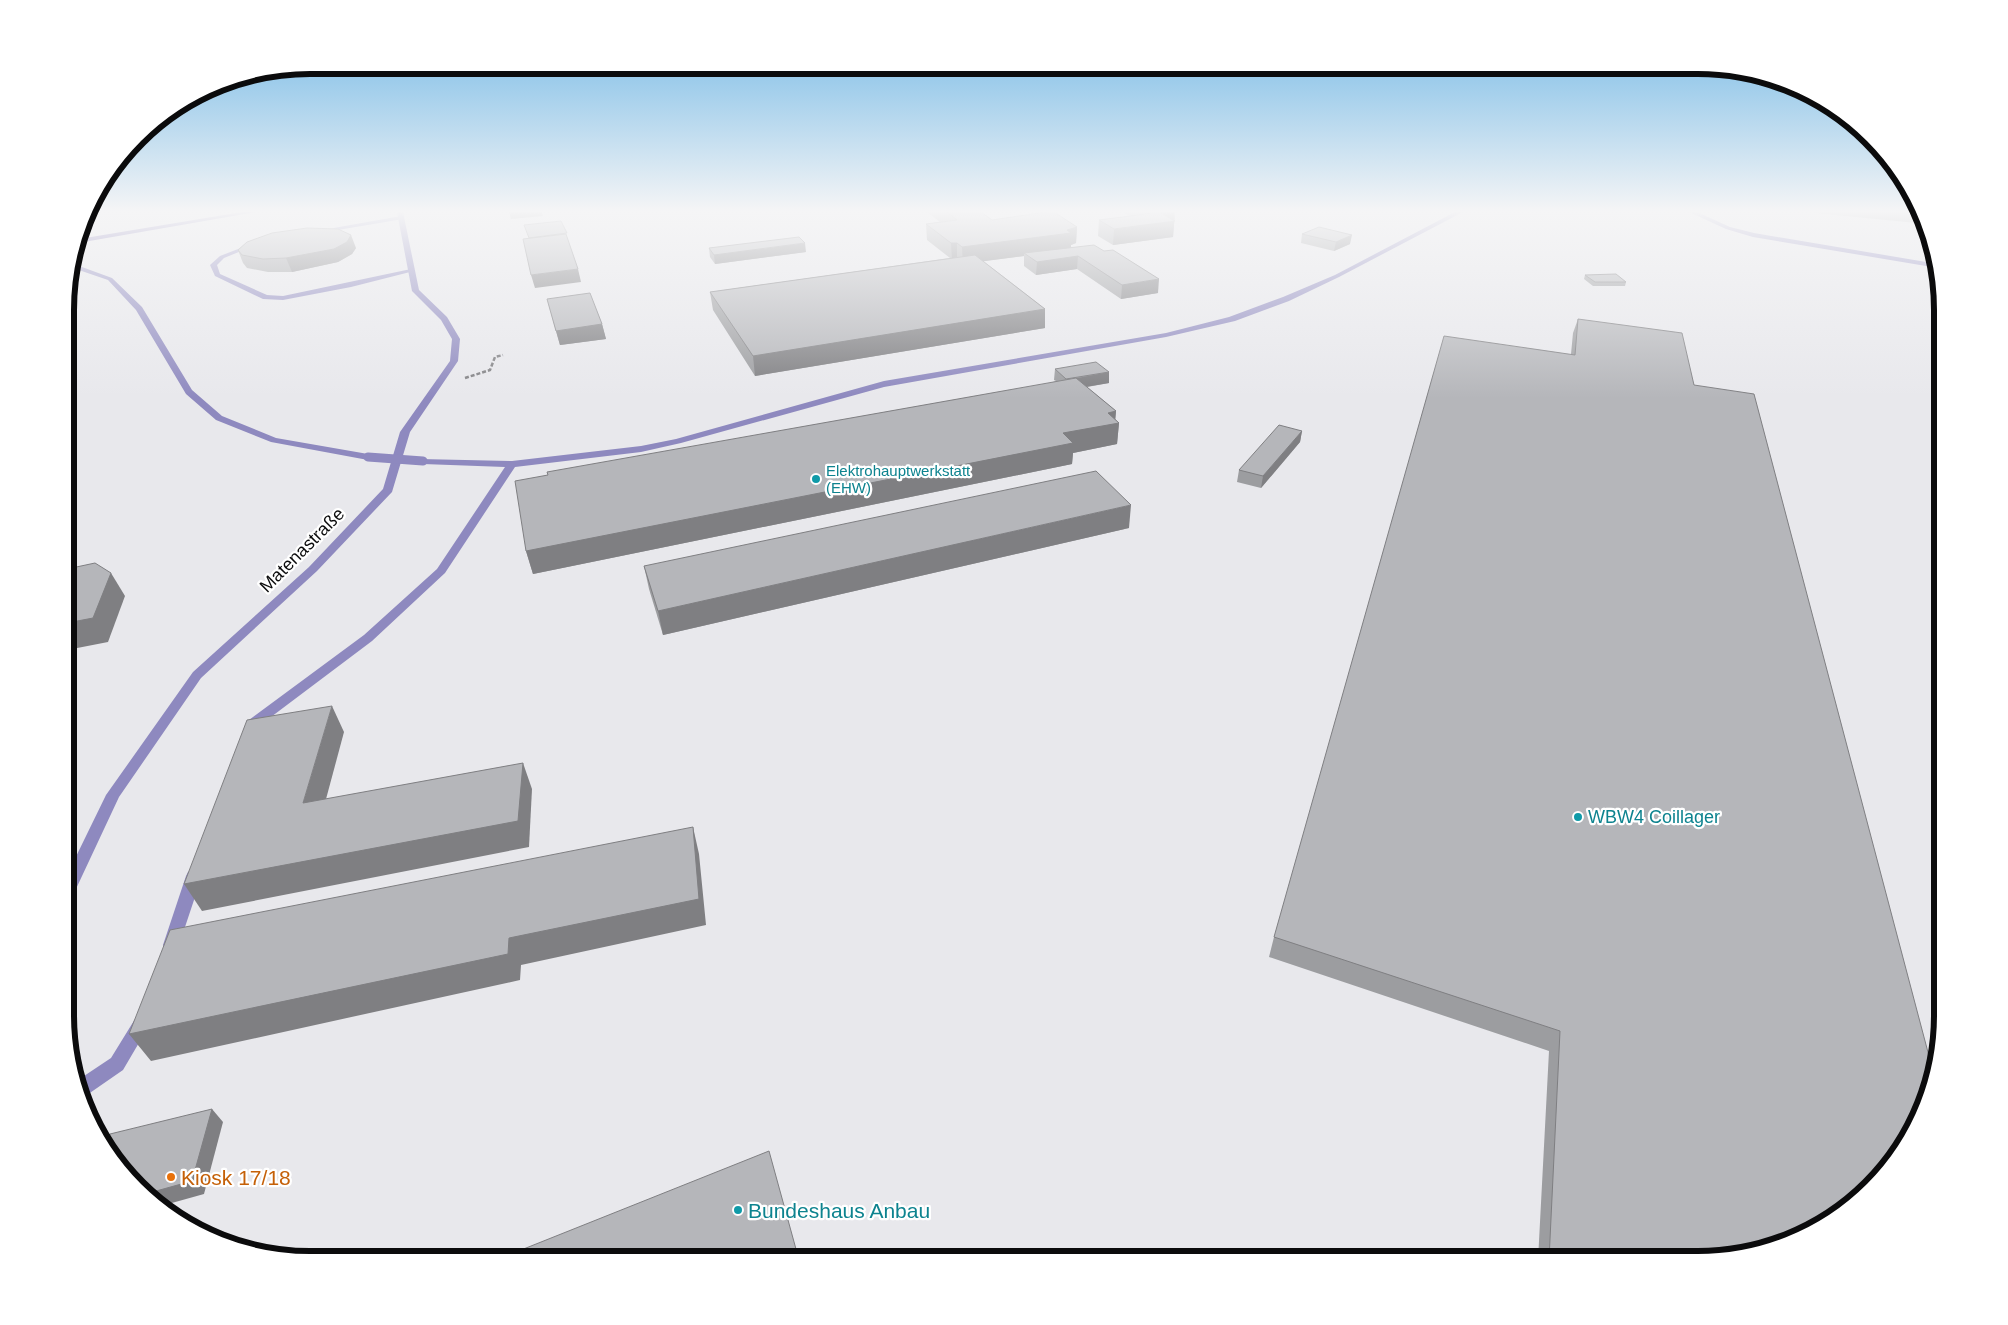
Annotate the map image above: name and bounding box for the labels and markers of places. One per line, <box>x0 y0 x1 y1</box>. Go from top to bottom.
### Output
place label: Elektrohauptwerkstatt (EHW) <box>826 462 971 496</box>
marker: Elektrohauptwerkstatt (EHW) <box>810 473 822 485</box>
place label: WBW4 Coillager <box>1588 807 1720 827</box>
marker: WBW4 Coillager <box>1572 811 1584 823</box>
place label: Kiosk 17/18 <box>181 1166 291 1189</box>
marker: Kiosk 17/18 <box>165 1171 177 1183</box>
place label: Bundeshaus Anbau <box>748 1199 930 1222</box>
marker: Bundeshaus Anbau <box>732 1204 744 1216</box>

